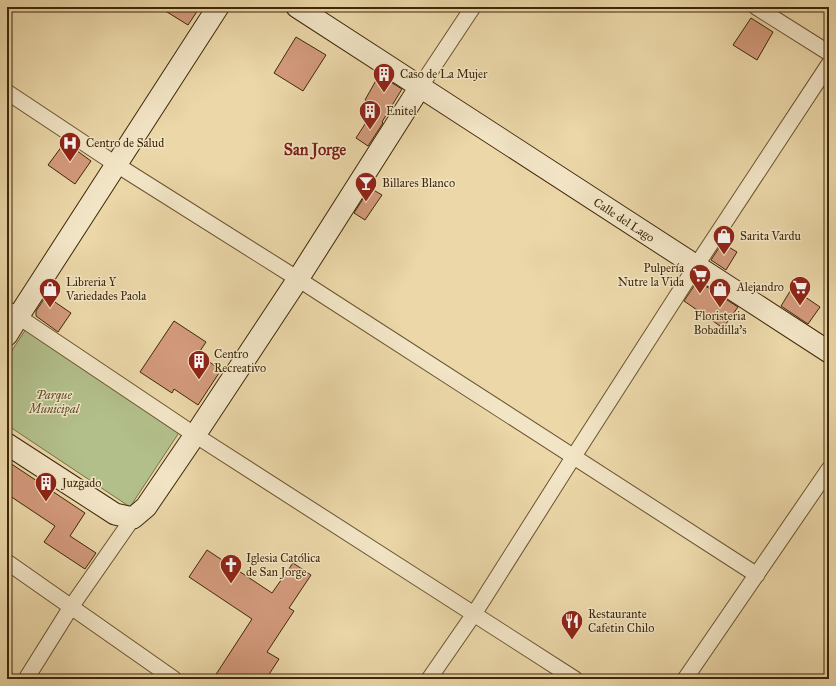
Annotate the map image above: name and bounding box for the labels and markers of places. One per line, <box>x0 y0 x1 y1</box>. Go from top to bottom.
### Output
building icon: Caso de La Mujer <box>371 61 397 94</box>
place label: Caso de La Mujer <box>400 67 488 81</box>
building icon: Enitel <box>357 98 383 131</box>
place label: Enitel <box>386 104 418 118</box>
hospital icon: Centro de Salud <box>57 130 83 163</box>
place label: Centro de Salud <box>86 136 164 150</box>
bar icon: Billares Blanco <box>353 170 379 203</box>
place label: Billares Blanco <box>382 176 455 190</box>
shop icon: Sarita Vardu <box>711 223 737 256</box>
place label: Sarita Vardu <box>740 229 802 243</box>
place label: Pulpería Nutre la Vida <box>618 261 685 289</box>
supermarket icon: Pulpería Nutre la Vida <box>687 262 713 295</box>
supermarket icon: Alejandro <box>787 274 813 307</box>
place label: Libreria Y Variedades Paola <box>65 275 147 303</box>
shop icon: Libreria Y Variedades Paola <box>37 276 63 309</box>
shop icon: Floristeria Bobadilla's <box>707 276 733 309</box>
place label: Alejandro <box>736 280 784 294</box>
place label: Floristeria Bobadilla's <box>693 309 747 337</box>
place label: Centro Recreativo <box>214 347 266 375</box>
building icon: Centro Recreativo <box>186 348 212 381</box>
building icon: Juzgado <box>33 470 59 503</box>
place label: Juzgado <box>60 476 101 491</box>
place label: Iglesia Católica de San Jorge <box>246 551 321 580</box>
church icon: Iglesia Católica de San Jorge <box>218 552 244 585</box>
place label: Restaurante Cafetin Chilo <box>588 607 654 635</box>
restaurant icon: Restaurante Cafetin Chilo <box>559 608 585 641</box>

